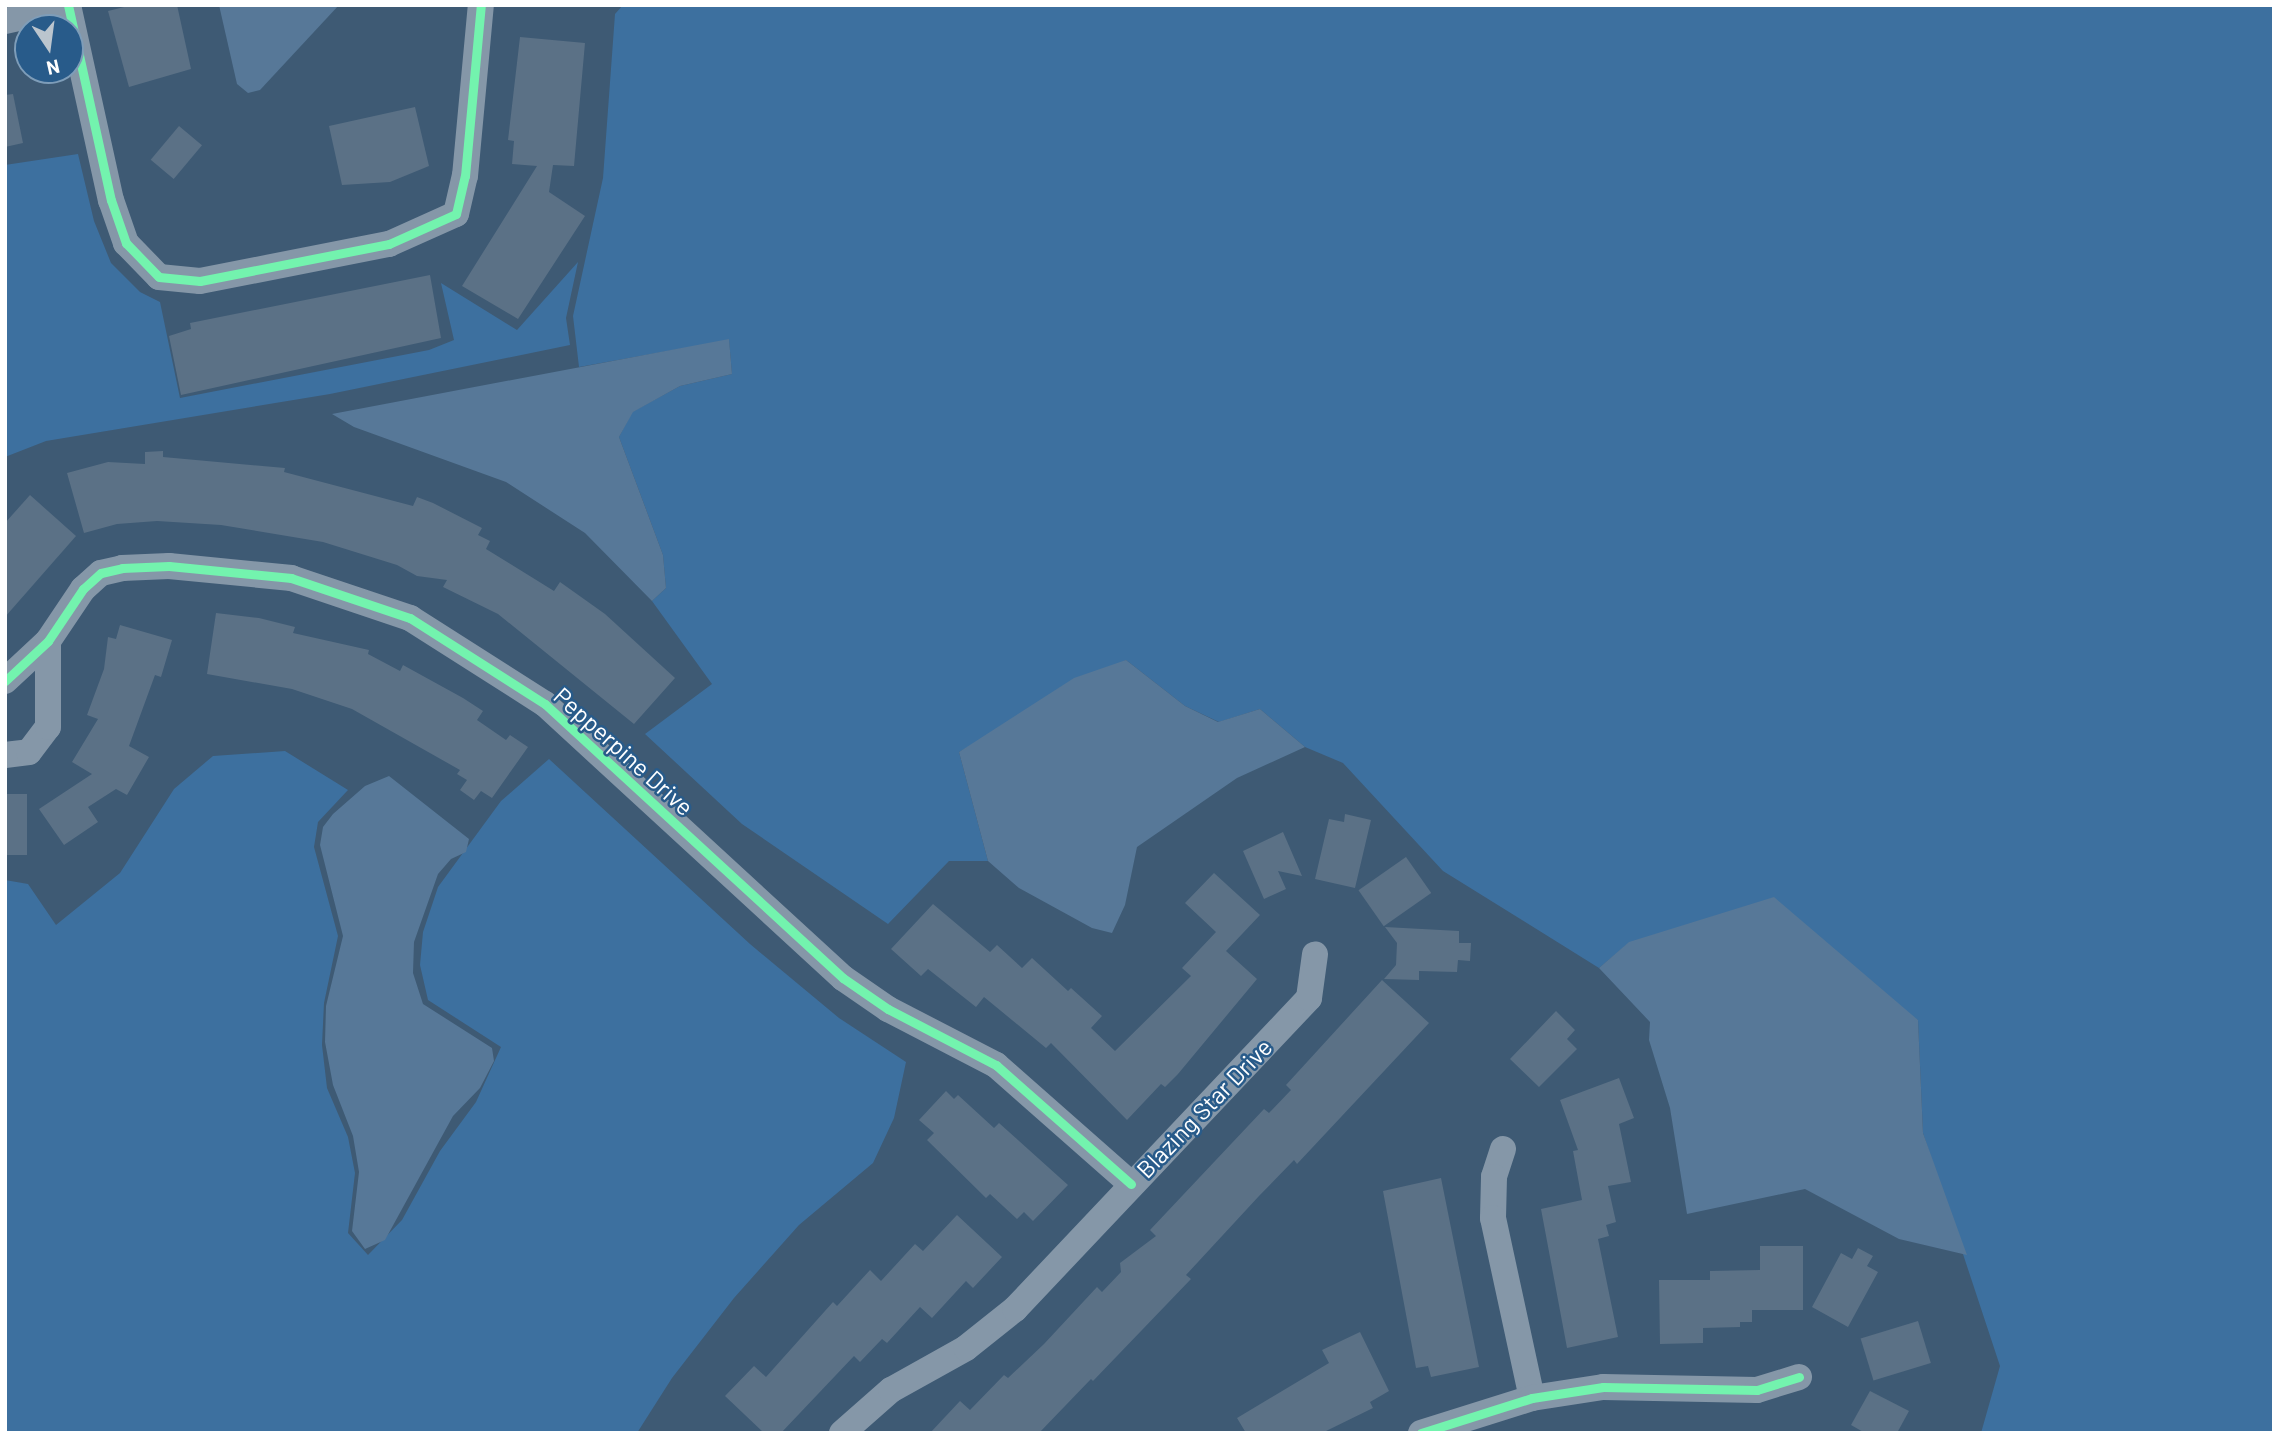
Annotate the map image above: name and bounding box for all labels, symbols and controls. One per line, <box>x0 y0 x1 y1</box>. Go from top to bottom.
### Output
north arrow <box>14 14 84 84</box>
text: N <box>45 55 62 81</box>
street label: Pepperpine Drive <box>548 681 700 821</box>
street label: Blazing Star Drive <box>1130 1032 1278 1184</box>

